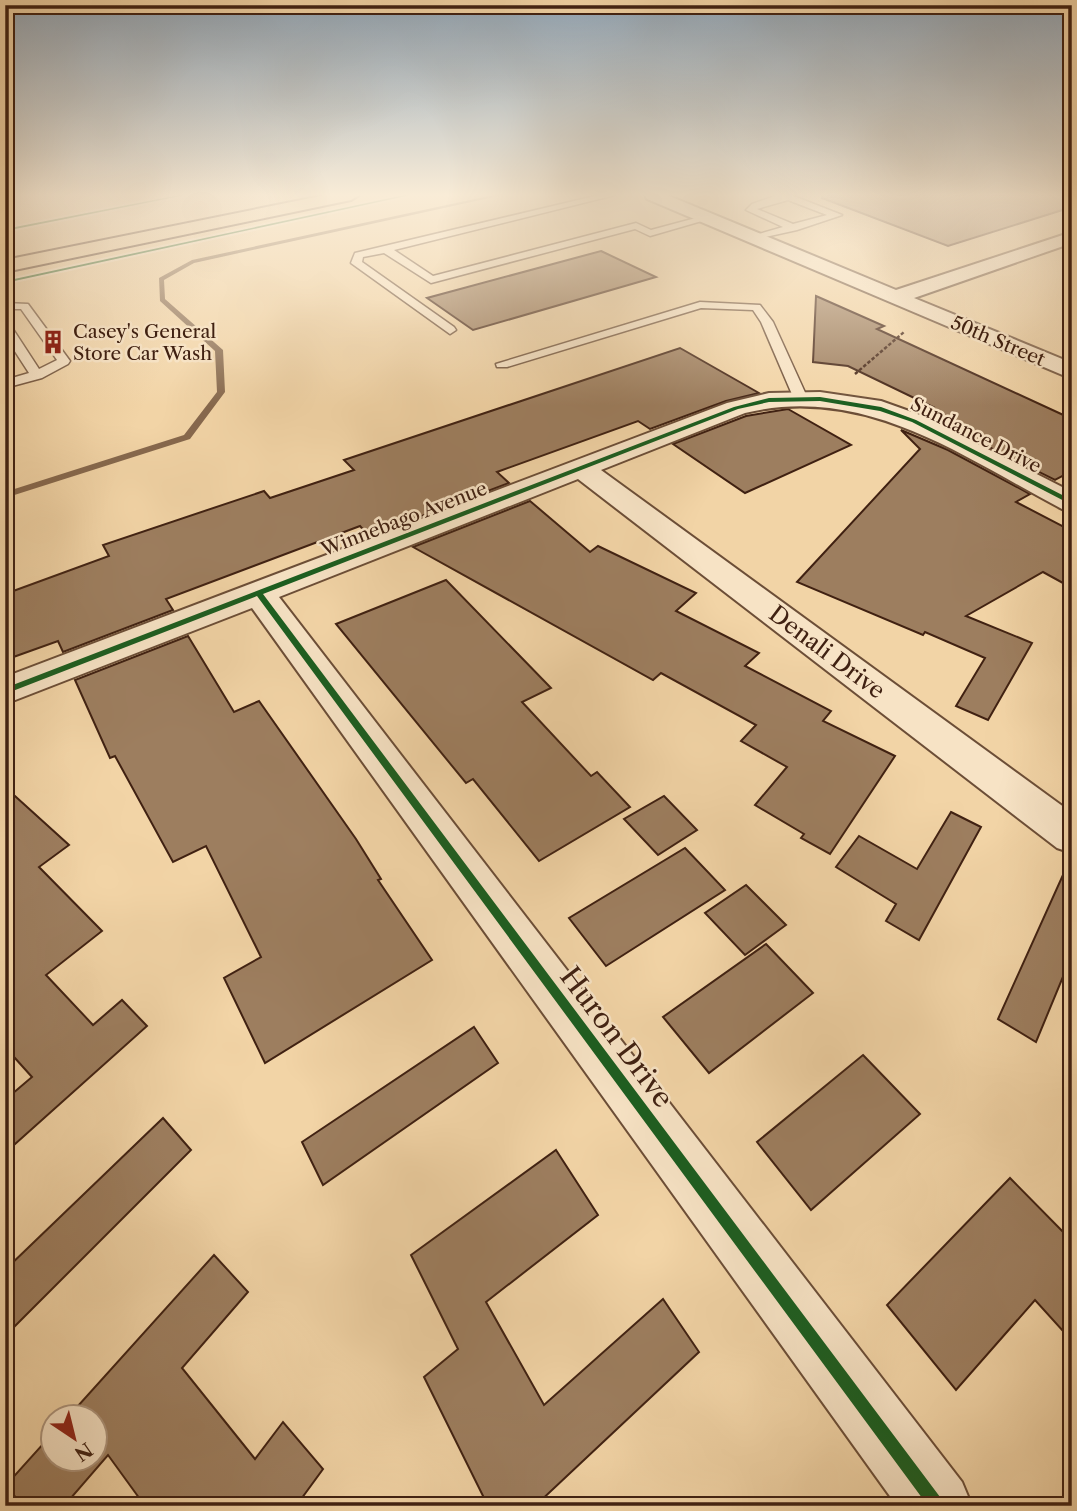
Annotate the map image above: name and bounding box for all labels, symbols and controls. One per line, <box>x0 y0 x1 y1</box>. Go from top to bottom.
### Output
street label: 50th Street <box>948 311 1049 371</box>
place label: Casey's General Store Car Wash <box>73 320 216 365</box>
building icon: Casey's General Store Car Wash <box>39 328 67 356</box>
street label: Sundance Drive <box>907 392 1045 478</box>
street label: Winnebago Avenue <box>317 477 490 562</box>
street label: Denali Drive <box>764 599 890 705</box>
street label: Huron Drive <box>553 960 681 1114</box>
north arrow <box>38 1402 108 1472</box>
text: N <box>70 1437 97 1466</box>

